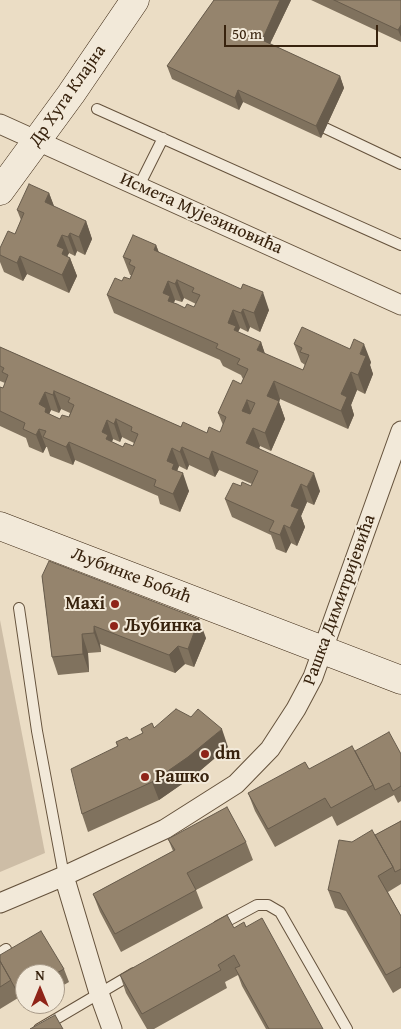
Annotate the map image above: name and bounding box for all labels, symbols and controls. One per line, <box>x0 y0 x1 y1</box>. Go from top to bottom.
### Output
scale bar <box>226 15 380 47</box>
text: 50 m <box>232 23 262 44</box>
street label: Др Хуга Клајна <box>25 41 111 151</box>
street label: Исмета Мујезиновића <box>116 168 286 260</box>
street label: Рашка Димитријевића <box>299 512 381 688</box>
street label: Љубинке Бобић <box>68 543 194 609</box>
place label: Maxi <box>65 593 105 615</box>
marker: Maxi <box>109 598 121 610</box>
place label: Љубинка <box>124 615 202 637</box>
marker: Љубинка <box>108 620 120 632</box>
place label: dm <box>215 743 241 765</box>
marker: dm <box>199 748 211 760</box>
place label: Рашко <box>155 766 209 788</box>
marker: Рашко <box>139 771 151 783</box>
north arrow <box>15 964 65 1014</box>
text: N <box>35 965 45 985</box>

